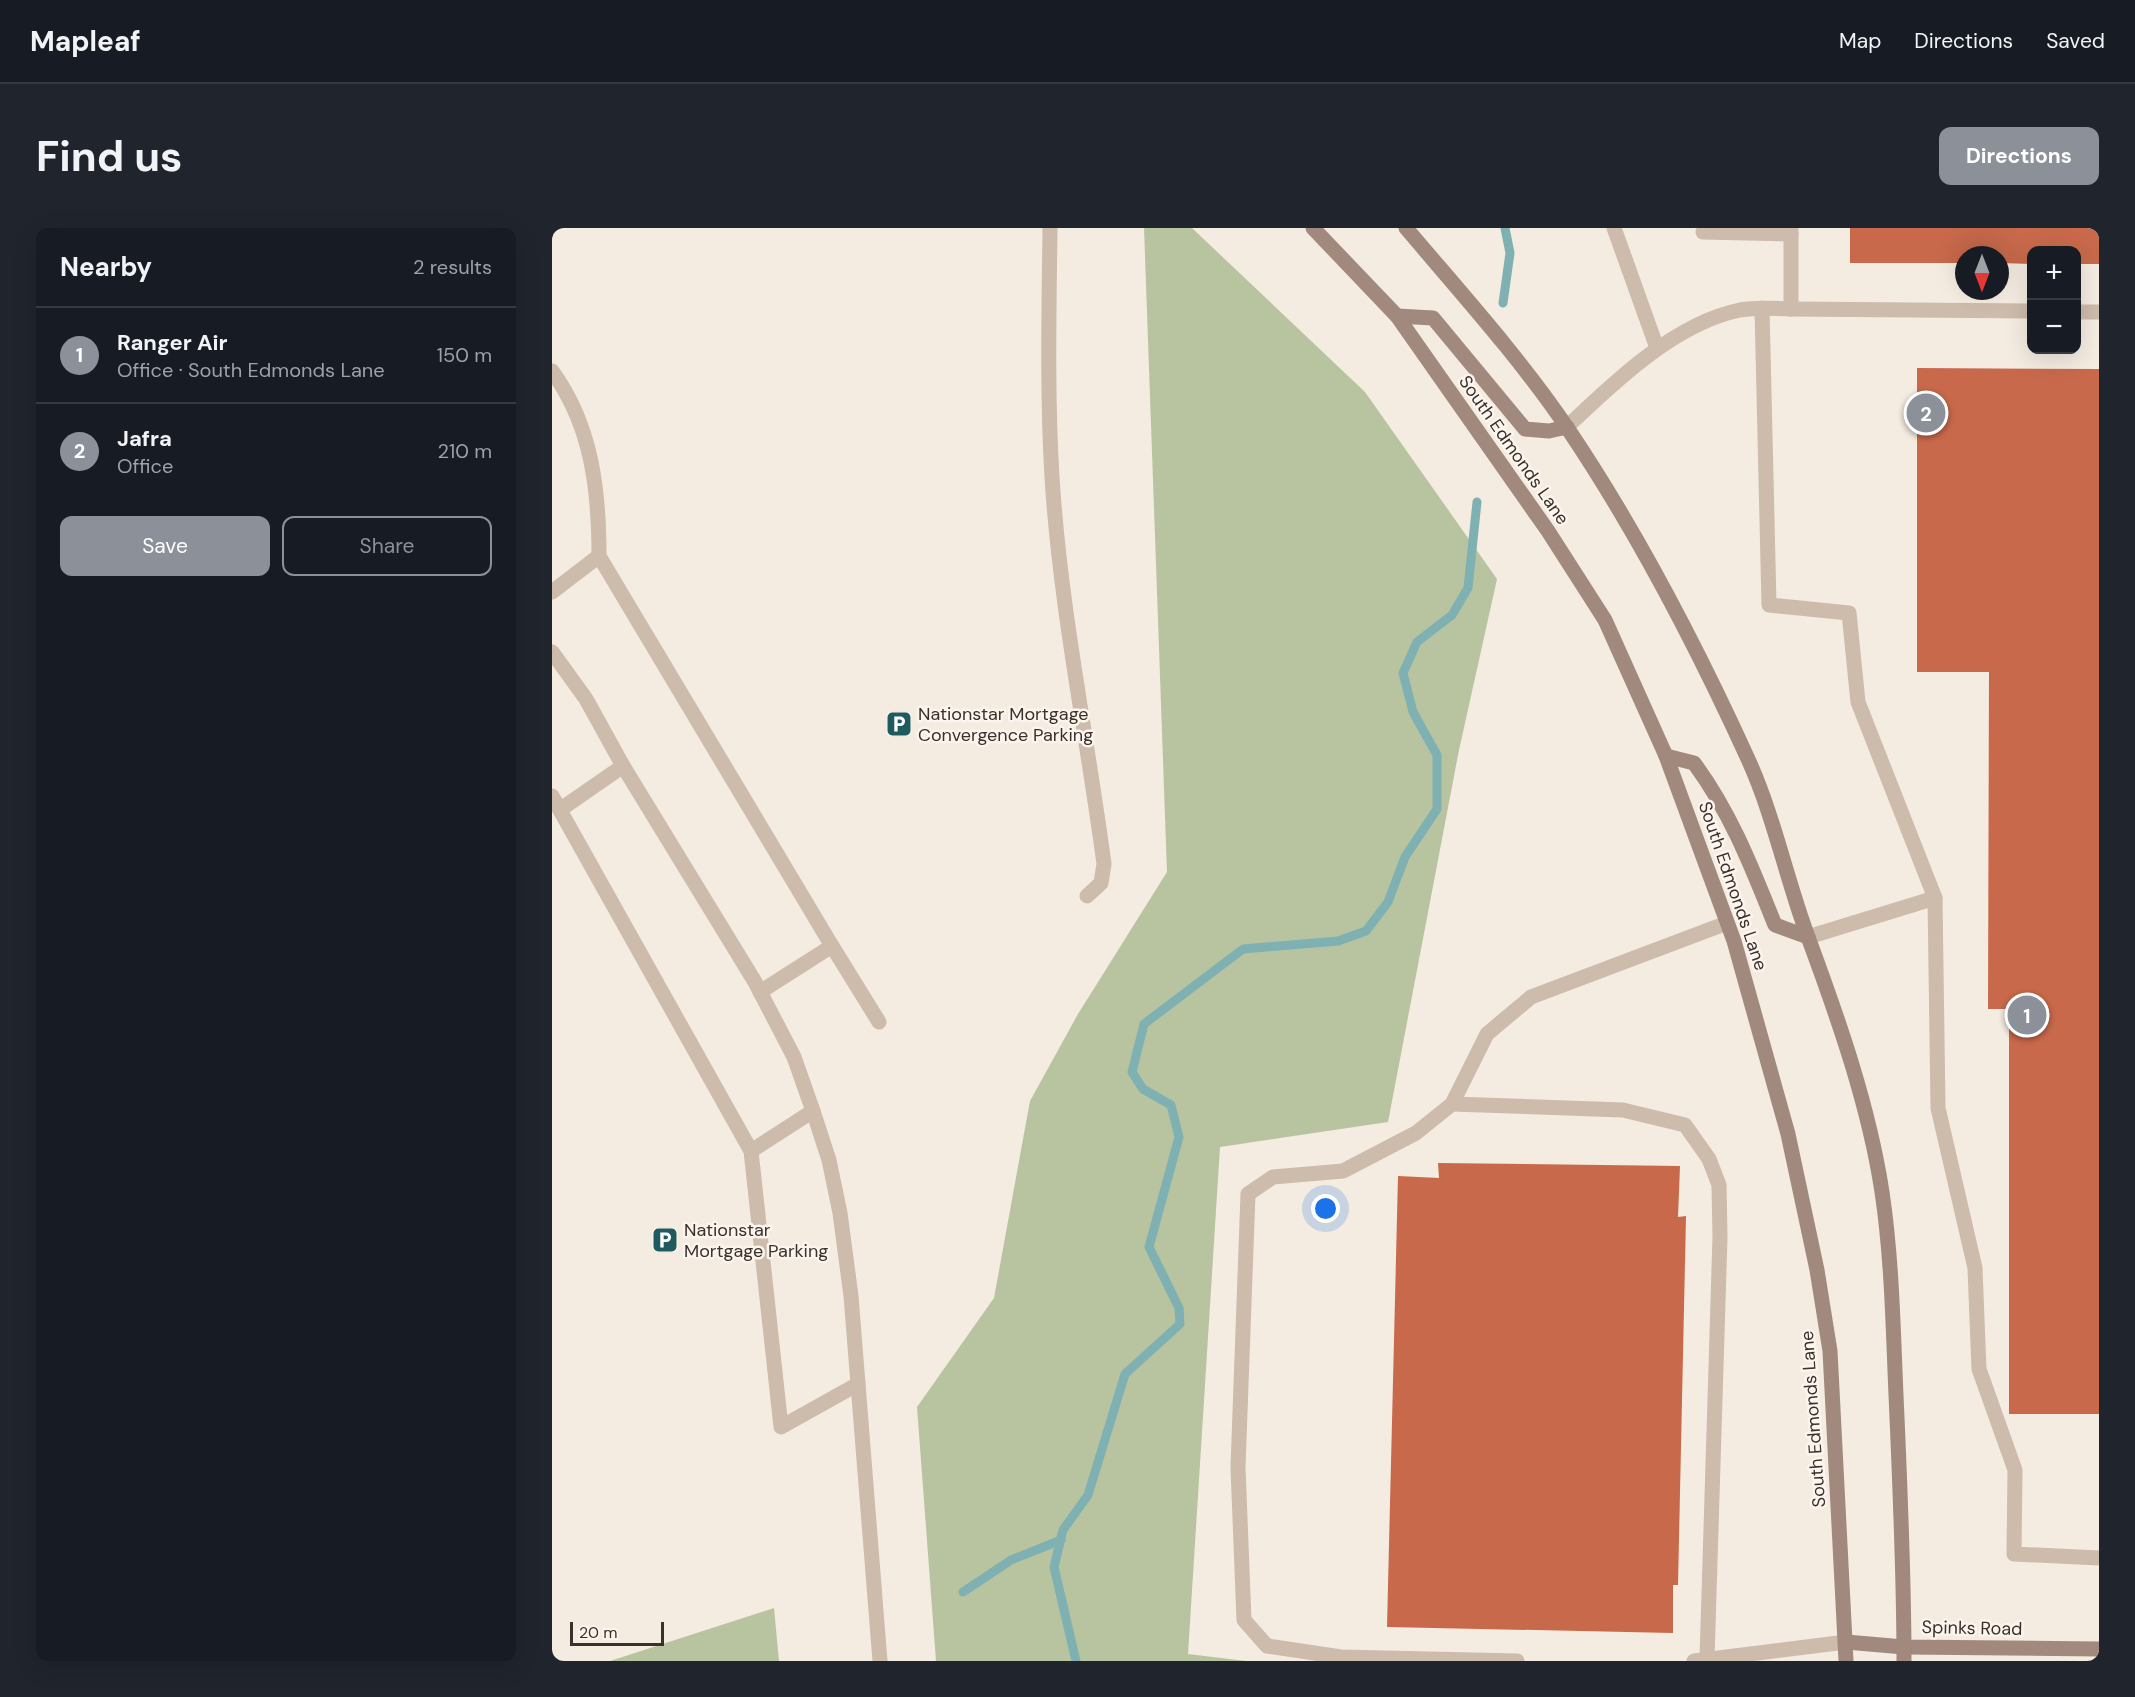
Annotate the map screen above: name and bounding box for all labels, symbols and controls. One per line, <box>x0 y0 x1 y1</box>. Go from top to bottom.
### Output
text: Mapleaf <box>30 23 141 60</box>
text: Map <box>1839 27 1881 55</box>
text: Directions <box>1914 27 2013 55</box>
text: Saved <box>2046 27 2105 55</box>
button: Directions <box>1939 127 2099 185</box>
text: Find us <box>36 129 182 184</box>
north arrow <box>1955 246 2009 300</box>
map controls <box>2027 246 2081 354</box>
button: + <box>2027 246 2081 300</box>
text: Nearby <box>60 250 152 284</box>
text: 2 results <box>413 254 492 280</box>
button: − <box>2027 300 2081 354</box>
text: Ranger Air <box>117 328 228 357</box>
text: 1 <box>76 342 83 368</box>
text: 150 m <box>437 342 492 368</box>
text: Office · South Edmonds Lane <box>117 357 385 383</box>
street label: South Edmonds Lane <box>1453 371 1575 529</box>
pin: 2 <box>1906 390 1946 435</box>
text: Jafra <box>117 424 172 453</box>
text: 2 <box>74 438 85 464</box>
text: 210 m <box>437 438 492 464</box>
text: Office <box>117 453 173 479</box>
button: Save <box>60 516 270 576</box>
button: Share <box>282 516 492 576</box>
place label: Nationstar Mortgage Convergence Parking <box>918 702 1093 747</box>
parking icon: Nationstar Mortgage Convergence Parking <box>884 709 914 739</box>
street label: South Edmonds Lane <box>1693 798 1773 974</box>
pin: 1 <box>2008 992 2046 1038</box>
your location <box>1311 1194 1340 1223</box>
place label: Nationstar Mortgage Parking <box>684 1218 828 1263</box>
parking icon: Nationstar Mortgage Parking <box>650 1225 680 1255</box>
street label: South Edmonds Lane <box>1795 1330 1831 1508</box>
street label: Spinks Road <box>1921 1615 2023 1641</box>
scale bar <box>570 1619 664 1646</box>
text: 20 m <box>579 1622 618 1643</box>

